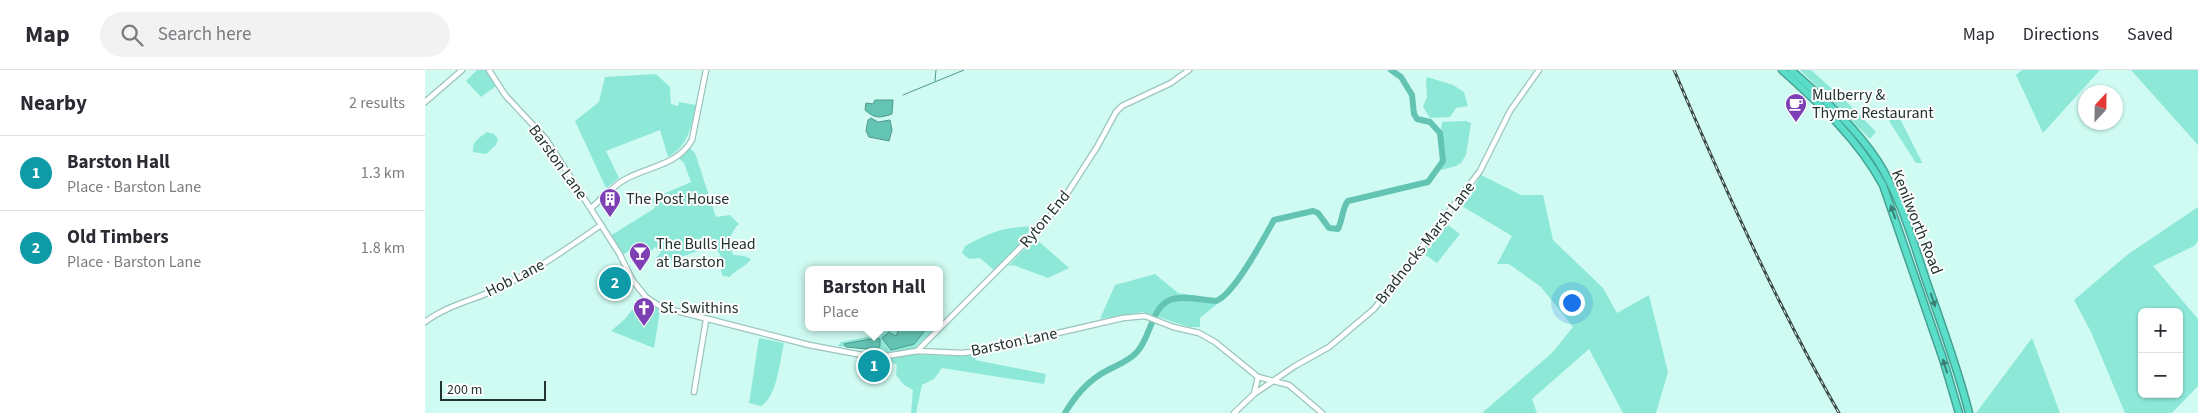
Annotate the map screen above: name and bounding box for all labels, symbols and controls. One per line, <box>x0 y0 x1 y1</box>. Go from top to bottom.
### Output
search box <box>100 12 450 57</box>
text: Map <box>25 17 70 52</box>
icon: search <box>118 21 146 49</box>
text: Search here <box>158 21 251 48</box>
text: Map <box>1963 22 1995 47</box>
text: Directions <box>2023 22 2099 47</box>
text: Saved <box>2127 22 2173 47</box>
place label: Mulberry & Thyme Restaurant <box>1812 84 1934 124</box>
north arrow <box>2078 85 2123 130</box>
text: Nearby <box>20 88 87 118</box>
text: 2 results <box>349 92 405 114</box>
cafe icon: Mulberry & Thyme Restaurant <box>1784 92 1808 123</box>
street label: Barston Lane <box>523 120 593 204</box>
text: Barston Hall <box>67 149 170 176</box>
text: 1 <box>32 162 40 184</box>
text: 1.3 km <box>361 162 405 184</box>
street label: Kenilworth Road <box>1886 166 1948 278</box>
text: Place · Barston Lane <box>67 176 201 198</box>
street label: Bradnocks Marsh Lane <box>1370 177 1480 309</box>
street label: Ryton End <box>1015 186 1075 252</box>
building icon: The Post House <box>598 187 622 218</box>
place label: The Post House <box>626 188 729 210</box>
one-way arrow <box>1889 205 1896 220</box>
text: Old Timbers <box>67 224 169 251</box>
place label: The Bulls Head at Barston <box>656 233 756 273</box>
text: 2 <box>32 237 40 259</box>
text: 1.8 km <box>361 237 405 259</box>
bar icon: The Bulls Head at Barston <box>628 241 652 272</box>
text: Place · Barston Lane <box>67 251 201 273</box>
street label: Hob Lane <box>482 254 548 302</box>
pin: 2 <box>599 264 631 302</box>
popup <box>805 266 943 331</box>
text: Barston Hall <box>823 274 925 301</box>
your location <box>1559 290 1585 316</box>
one-way arrow <box>1929 293 1937 308</box>
church icon: St. Swithins <box>632 296 656 327</box>
place label: St. Swithins <box>660 297 739 319</box>
text: Place <box>823 301 859 323</box>
map controls <box>2138 308 2183 398</box>
button: + <box>2138 308 2183 353</box>
street label: Barston Lane <box>969 322 1059 362</box>
pin: 1 <box>858 347 890 385</box>
button: − <box>2138 353 2183 398</box>
one-way arrow <box>1940 359 1948 374</box>
scale bar <box>440 378 546 401</box>
text: 200 m <box>447 380 482 400</box>

